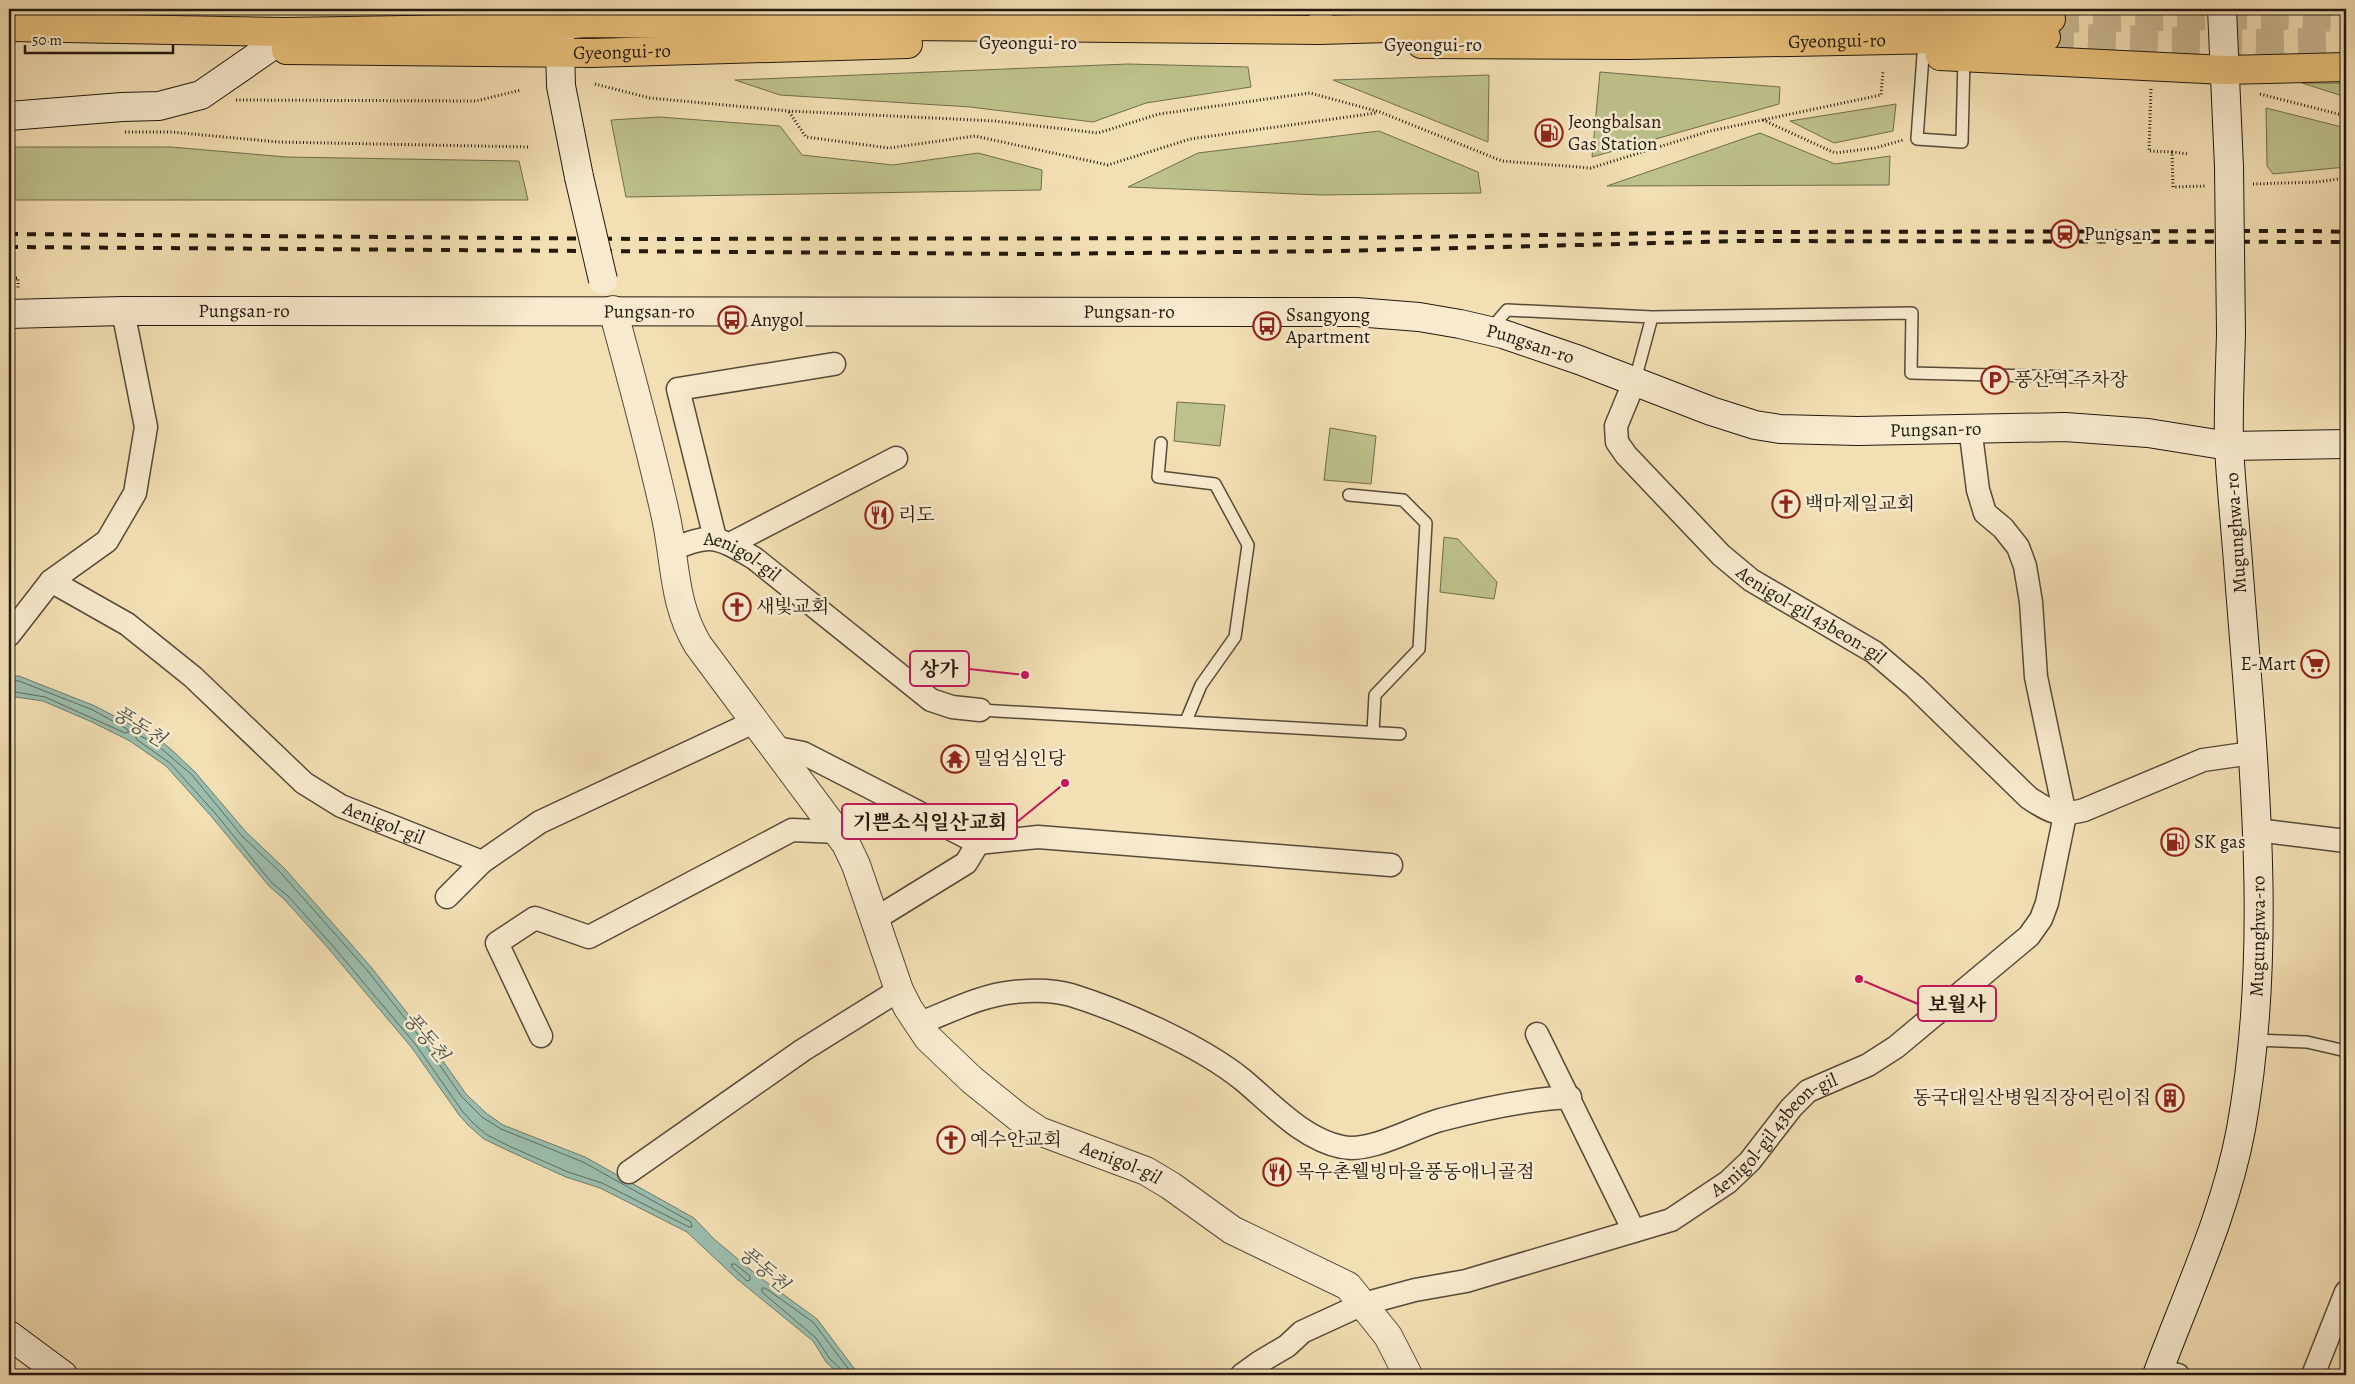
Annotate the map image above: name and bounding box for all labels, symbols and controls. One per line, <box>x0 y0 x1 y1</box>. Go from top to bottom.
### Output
scale bar <box>25 22 172 54</box>
street label: Gyeongui-ro <box>1788 27 1886 55</box>
text: 50 m <box>32 30 62 50</box>
street label: Gyeongui-ro <box>979 30 1077 56</box>
street label: Gyeongui-ro <box>1384 32 1482 58</box>
street label: Gyeongui-ro <box>573 38 671 66</box>
place label: Jeongbalsan Gas Station <box>1568 109 1661 157</box>
fuel station icon: Jeongbalsan Gas Station <box>1534 118 1564 148</box>
station icon: Pungsan <box>2050 219 2080 249</box>
place label: Pungsan <box>2084 221 2152 247</box>
street label: Pungsan-ro <box>198 298 290 324</box>
street label: Pungsan-ro <box>603 298 695 324</box>
street label: Pungsan-ro <box>1083 299 1175 325</box>
place label: Ssangyong Apartment <box>1285 302 1371 350</box>
bus stop icon: Anygol <box>717 305 747 335</box>
place label: Anygol <box>750 307 804 333</box>
bus stop icon: Ssangyong Apartment <box>1252 311 1282 341</box>
street label: Pungsan-ro <box>1484 318 1578 370</box>
parking icon: 풍산역 주차장 <box>1980 365 2010 395</box>
place label: 풍산역 주차장 <box>2014 367 2129 393</box>
street label: Pungsan-ro <box>1890 416 1982 443</box>
street label: Mugunghwa-ro <box>2219 472 2253 594</box>
church icon: 백마제일교회 <box>1771 489 1801 519</box>
place label: 백마제일교회 <box>1805 491 1915 517</box>
restaurant icon: 리도 <box>864 500 894 530</box>
place label: 리도 <box>898 502 935 528</box>
street label: Aenigol-gil <box>703 526 786 588</box>
street label: Aenigol-gil 43beon-gil <box>1730 559 1892 670</box>
church icon: 새빛교회 <box>722 592 752 622</box>
place label: 새빛교회 <box>756 594 829 620</box>
supermarket icon: E-Mart <box>2300 649 2330 679</box>
callout: 상가 <box>910 651 969 686</box>
place label: E-Mart <box>2240 651 2296 677</box>
text: 상가 <box>920 656 959 683</box>
water label: 풍동천 <box>107 699 172 754</box>
temple icon: 밀엄심인당 <box>940 744 970 774</box>
place label: 밀엄심인당 <box>974 746 1066 772</box>
street label: Aenigol-gil <box>338 795 429 851</box>
callout: 기쁜소식일산교회 <box>842 804 1017 839</box>
text: 기쁜소식일산교회 <box>853 809 1007 836</box>
fuel station icon: SK gas <box>2160 827 2190 857</box>
place label: SK gas <box>2194 829 2246 855</box>
street label: Mugunghwa-ro <box>2243 875 2272 998</box>
callout: 보월사 <box>1918 986 1996 1021</box>
text: 보월사 <box>1928 991 1987 1018</box>
water label: 풍동천 <box>397 1006 456 1069</box>
street label: Aenigol-gil 43beon-gil <box>1705 1067 1842 1204</box>
building icon: 동국대일산병원직장어린이집 <box>2155 1083 2185 1113</box>
place label: 동국대일산병원직장어린이집 <box>1912 1085 2151 1111</box>
church icon: 예수안교회 <box>936 1125 966 1155</box>
place label: 예수안교회 <box>970 1127 1062 1153</box>
street label: Aenigol-gil <box>1076 1134 1167 1191</box>
restaurant icon: 목우촌웰빙마을풍동애니골점 <box>1262 1157 1292 1187</box>
place label: 목우촌웰빙마을풍동애니골점 <box>1296 1159 1535 1185</box>
water label: 풍동천 <box>733 1240 796 1299</box>

